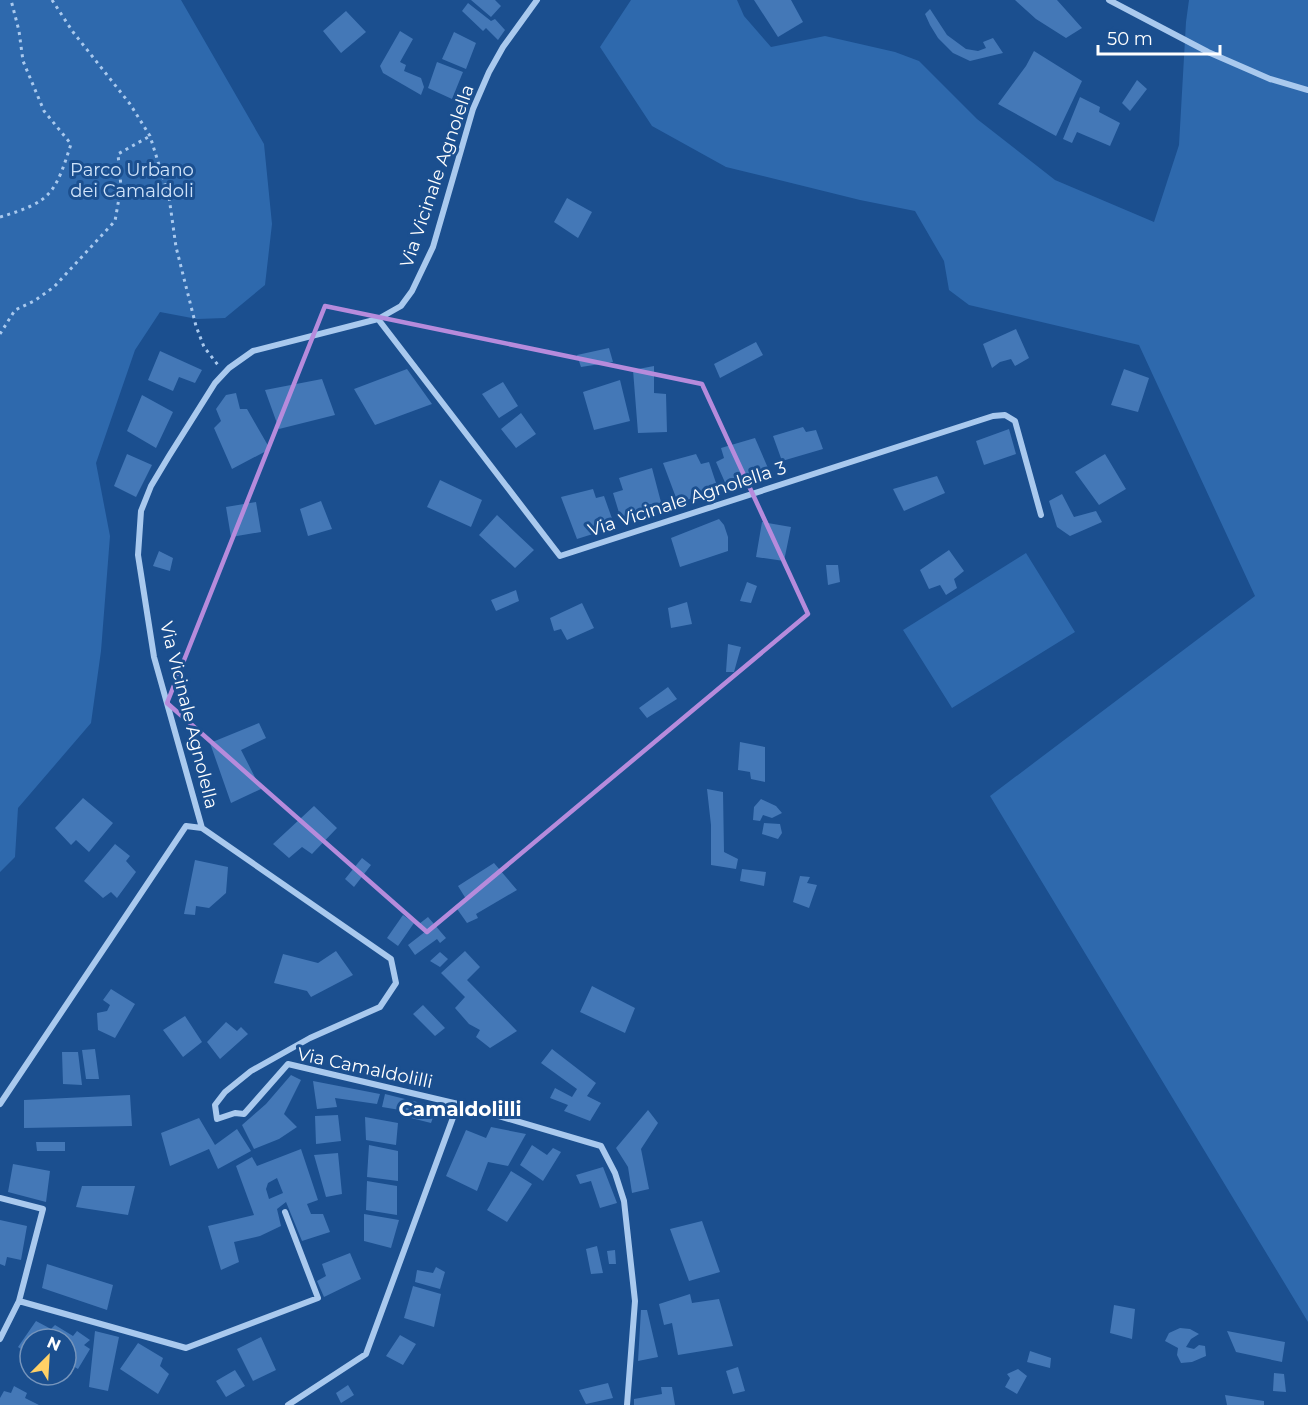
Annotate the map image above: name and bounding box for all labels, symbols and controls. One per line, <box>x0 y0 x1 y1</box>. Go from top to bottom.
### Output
scale bar <box>1098 18 1220 56</box>
text: 50 m <box>1107 28 1153 50</box>
street label: Via Vicinale Agnolella <box>395 82 479 270</box>
park label: Parco Urbano dei Camaldoli <box>70 159 194 202</box>
street label: Via Vicinale Agnolella 3 <box>585 457 789 541</box>
street label: Via Vicinale Agnolella <box>155 619 223 811</box>
street label: Via Camaldolilli <box>295 1043 435 1093</box>
district label: Camaldolilli <box>398 1097 522 1121</box>
north arrow <box>18 1327 78 1387</box>
text: N <box>44 1332 64 1355</box>

